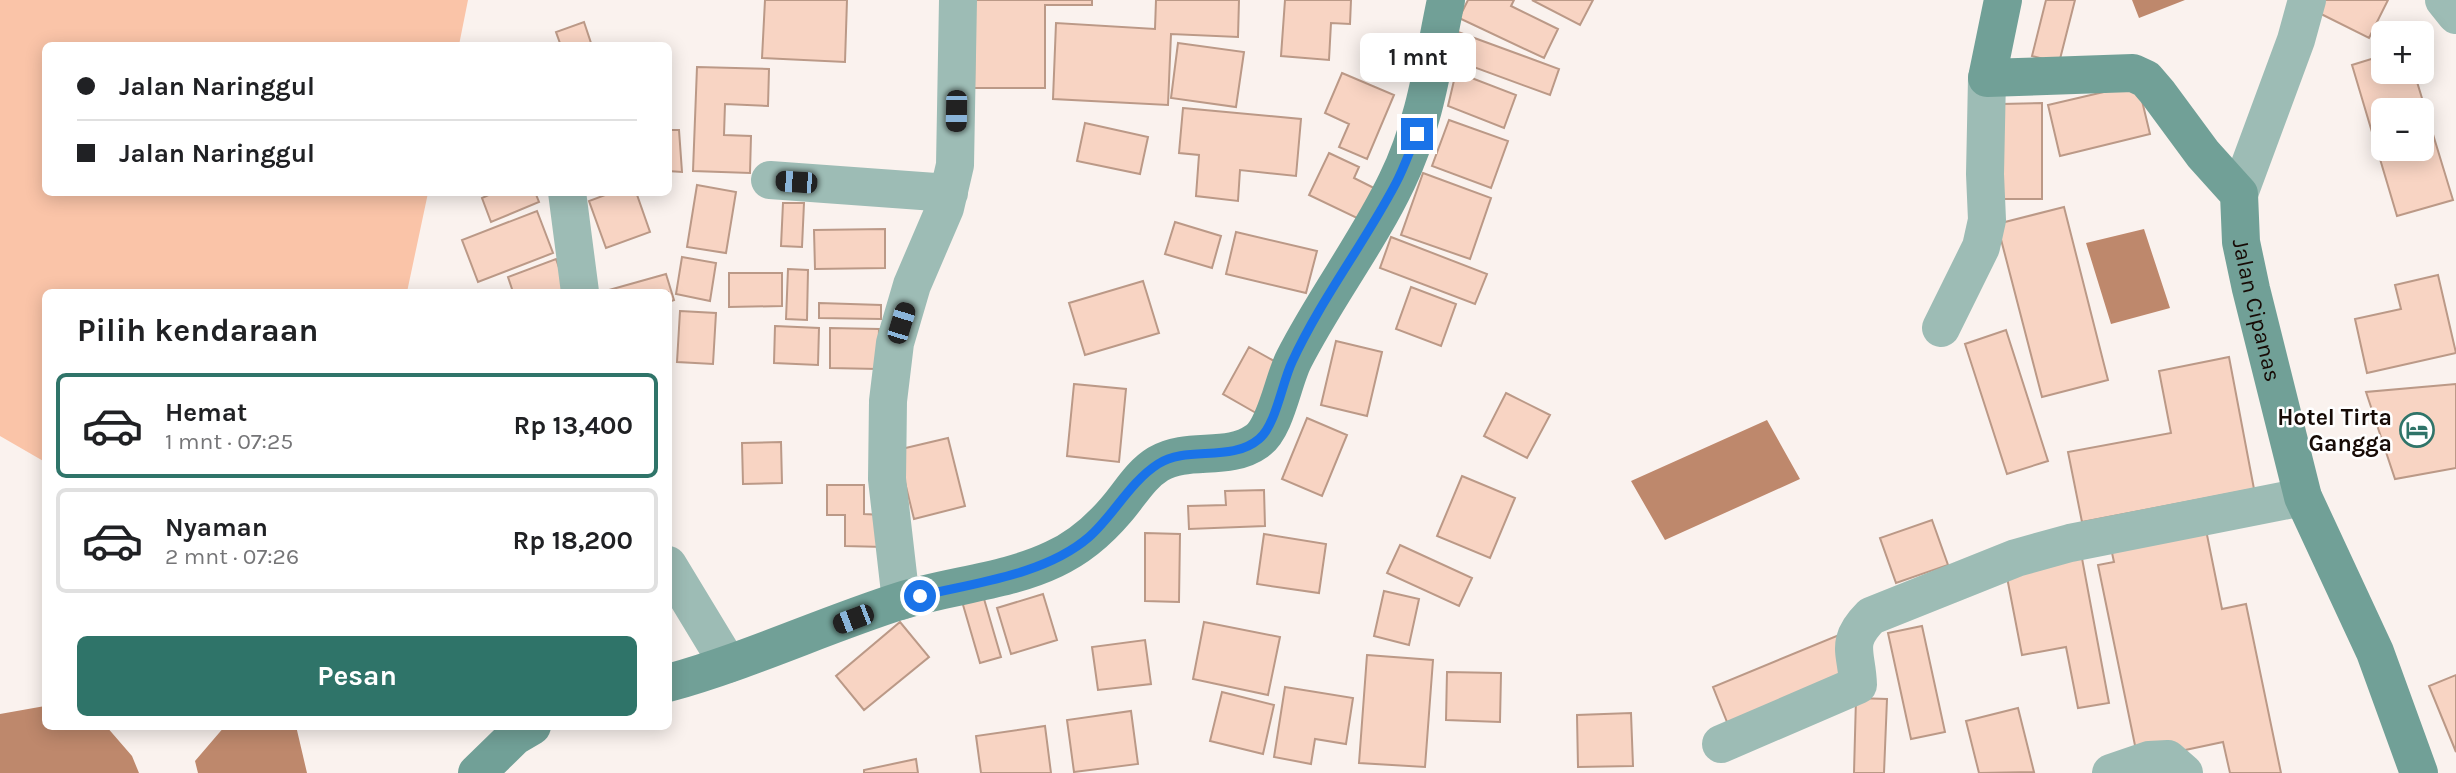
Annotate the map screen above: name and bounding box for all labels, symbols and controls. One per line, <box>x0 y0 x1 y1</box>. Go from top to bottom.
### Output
map controls <box>2371 21 2434 161</box>
button: + <box>2371 21 2434 84</box>
callout: 1 mnt <box>1359 32 1475 82</box>
text: 1 mnt <box>1388 44 1448 71</box>
text: Jalan Naringgul <box>119 71 315 102</box>
car <box>946 90 967 132</box>
button: − <box>2371 98 2434 161</box>
route end <box>1401 118 1433 150</box>
text: Jalan Naringgul <box>119 138 315 169</box>
car <box>775 170 818 194</box>
street label: Jalan Cipanas <box>2227 236 2287 384</box>
car <box>885 300 918 346</box>
text: Pilih kendaraan <box>77 312 318 349</box>
icon: car <box>81 394 144 457</box>
text: Hemat <box>165 397 247 428</box>
place label: Hotel Tirta Gangga <box>2277 404 2392 457</box>
text: Rp 13,400 <box>513 410 633 441</box>
hotel icon: Hotel Tirta Gangga <box>2398 411 2436 449</box>
text: 1 mnt · 07:25 <box>165 428 293 455</box>
icon: car <box>81 509 144 572</box>
text: Nyaman <box>165 512 268 543</box>
text: Rp 18,200 <box>513 525 633 556</box>
text: 2 mnt · 07:26 <box>165 543 299 570</box>
route start <box>904 580 936 612</box>
car <box>830 602 877 636</box>
button: Pesan <box>77 636 637 716</box>

